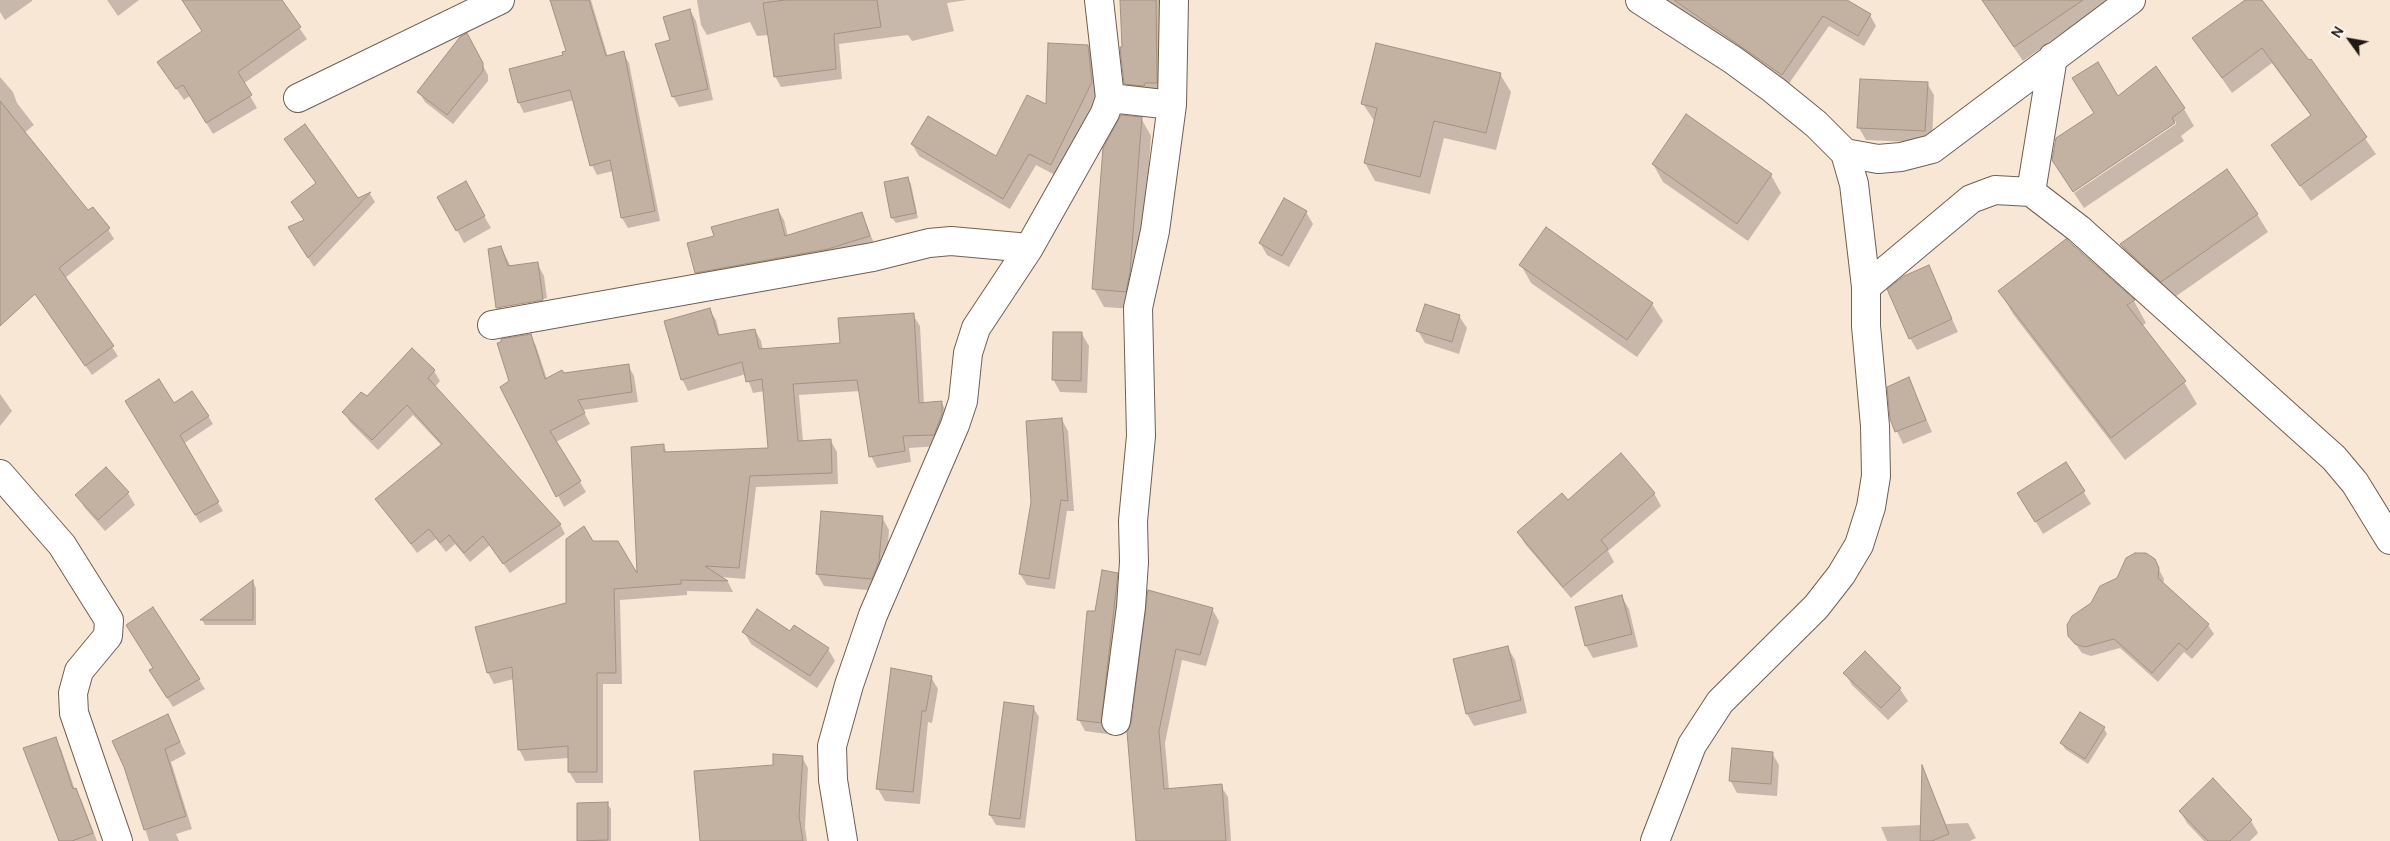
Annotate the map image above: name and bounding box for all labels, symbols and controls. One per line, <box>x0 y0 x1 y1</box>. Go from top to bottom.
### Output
north arrow <box>2325 15 2375 65</box>
text: N <box>2326 22 2348 41</box>

